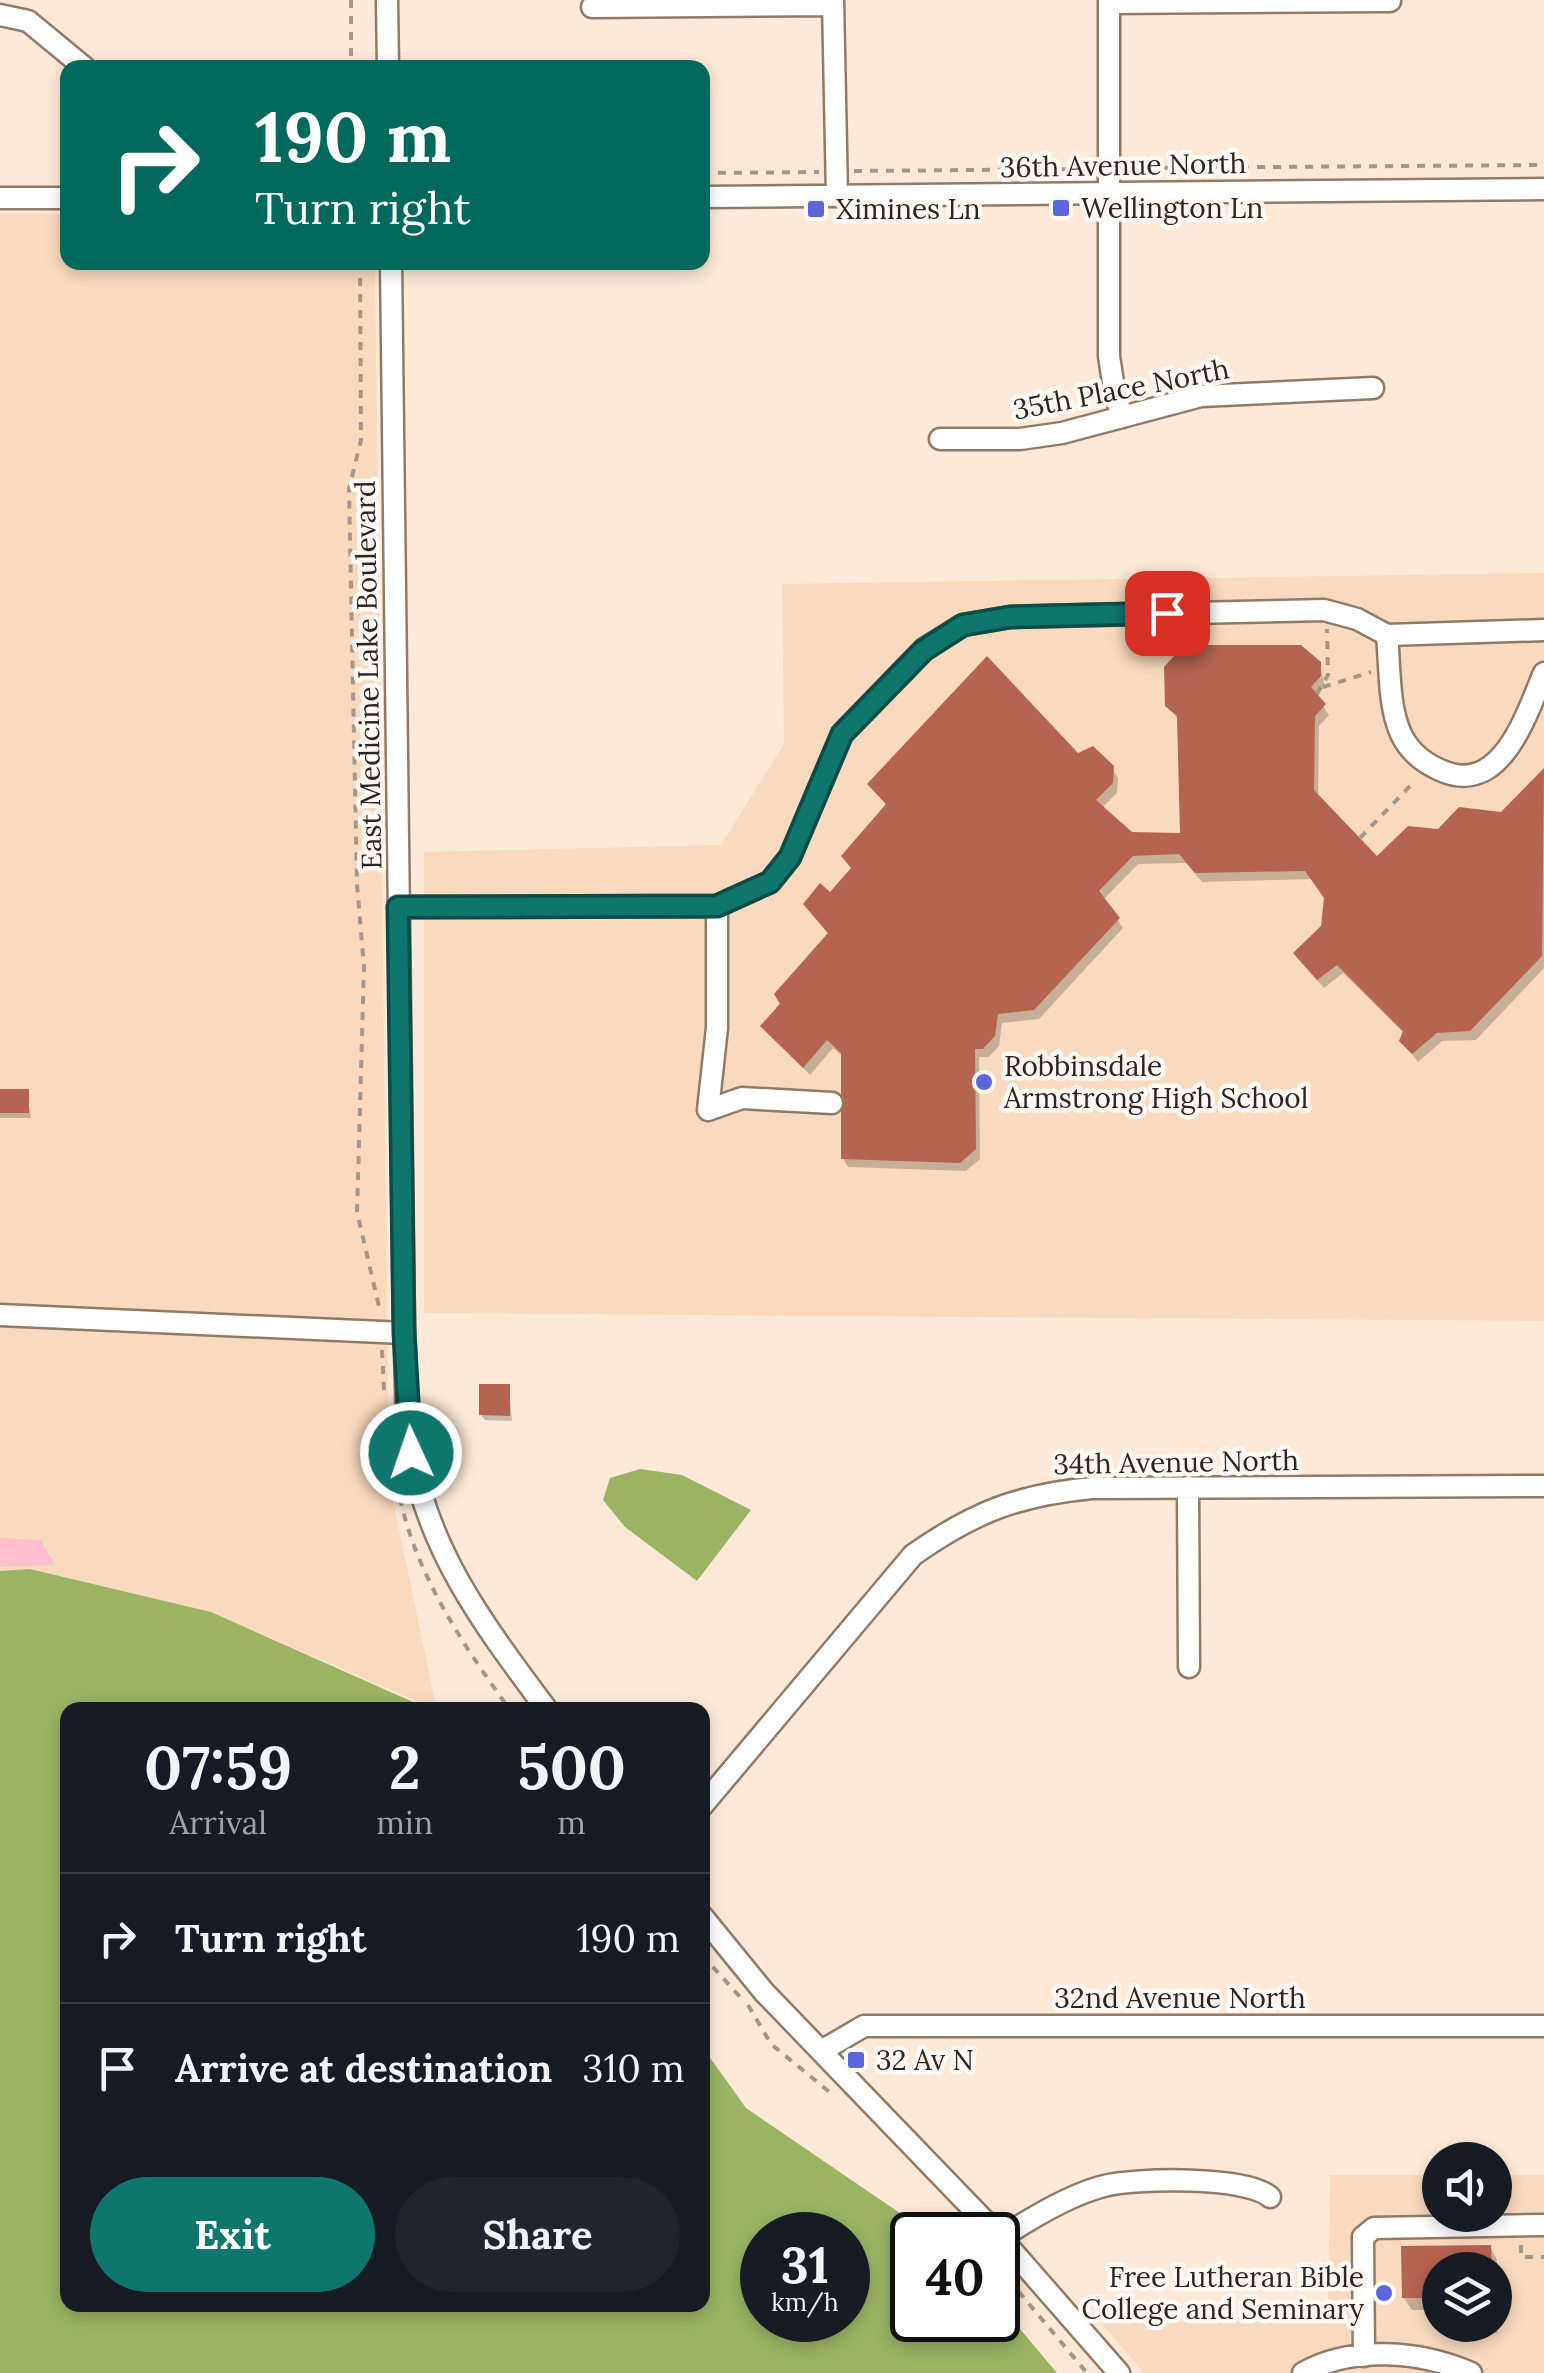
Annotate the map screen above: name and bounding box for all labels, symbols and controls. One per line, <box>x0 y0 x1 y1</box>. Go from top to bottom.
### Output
text: 190 m <box>255 92 451 181</box>
icon: right <box>90 100 220 230</box>
street label: 36th Avenue North <box>999 145 1247 185</box>
text: Turn right <box>255 179 471 236</box>
place label: Wellington Ln <box>1081 190 1263 226</box>
place label: Ximines Ln <box>836 191 981 227</box>
marker: Wellington Ln <box>1050 197 1072 219</box>
marker: Ximines Ln <box>805 198 827 220</box>
street label: 35th Place North <box>1010 350 1232 428</box>
street label: East Medicine Lake Boulevard <box>347 480 389 870</box>
pin <box>1125 571 1210 656</box>
icon: arrive <box>1140 586 1195 641</box>
place label: Robbinsdale Armstrong High School <box>1003 1048 1308 1116</box>
marker: Robbinsdale Armstrong High School <box>973 1071 995 1093</box>
position arrow <box>359 1401 463 1505</box>
street label: 34th Avenue North <box>1053 1442 1299 1482</box>
text: 07:59 <box>144 1729 292 1805</box>
text: 2 <box>389 1729 421 1805</box>
text: 500 <box>517 1729 626 1805</box>
text: Arrival <box>169 1802 267 1843</box>
text: min <box>376 1802 433 1843</box>
text: m <box>557 1802 586 1843</box>
icon: right <box>90 1911 145 1966</box>
text: Turn right <box>175 1914 366 1962</box>
text: 190 m <box>577 1914 680 1962</box>
street label: 32nd Avenue North <box>1054 1980 1306 2016</box>
icon: arrive <box>90 2041 145 2096</box>
place label: 32 Av N <box>876 2042 974 2078</box>
text: Arrive at destination <box>175 2044 552 2092</box>
text: 310 m <box>582 2044 685 2092</box>
marker: 32 Av N <box>845 2049 867 2071</box>
map controls <box>1422 2142 1512 2342</box>
button: sound <box>1422 2142 1512 2232</box>
button: Exit <box>90 2177 375 2292</box>
button: Share <box>395 2177 680 2292</box>
speed limit sign: 40 <box>890 2212 1020 2342</box>
text: 31 <box>781 2233 829 2297</box>
button: layers <box>1422 2252 1512 2342</box>
place label: Free Lutheran Bible College and Seminary <box>1081 2259 1364 2327</box>
marker: Free Lutheran Bible College and Seminary <box>1373 2282 1395 2304</box>
text: km/h <box>771 2286 839 2318</box>

